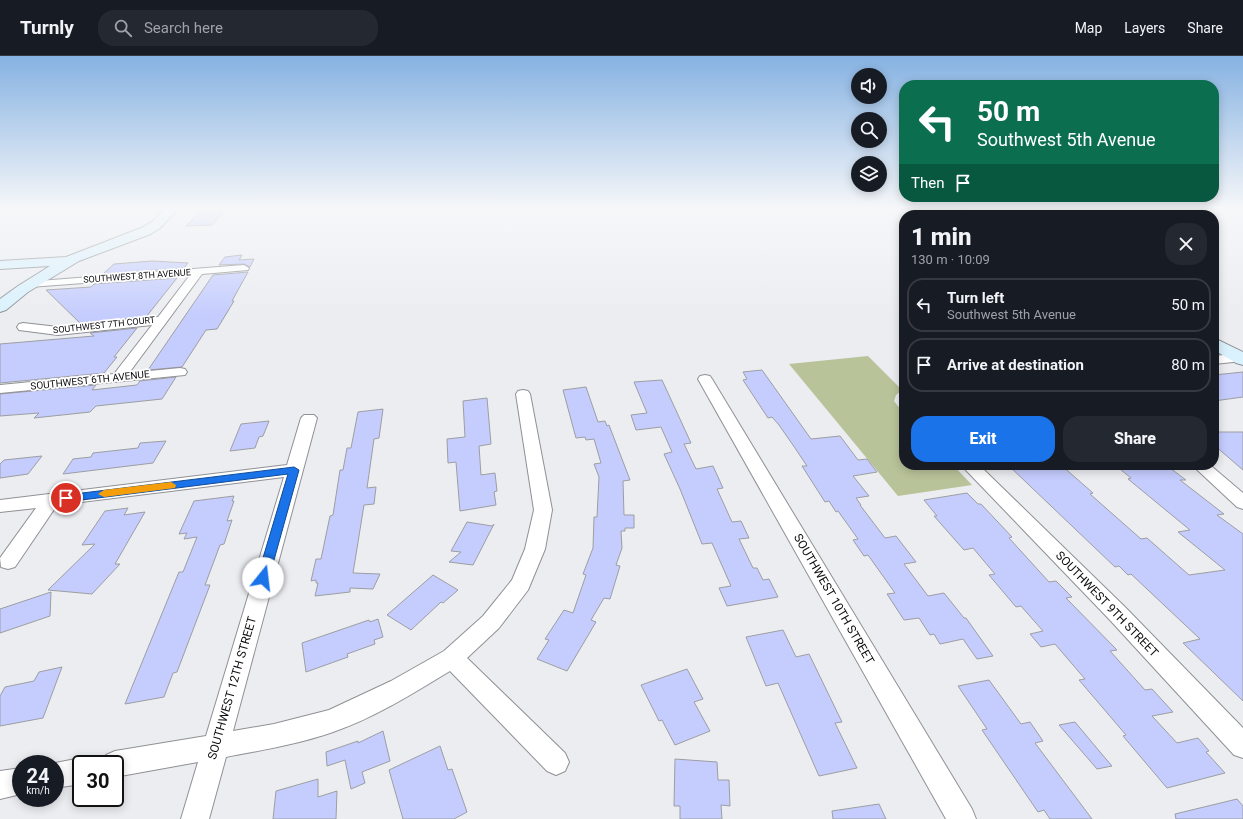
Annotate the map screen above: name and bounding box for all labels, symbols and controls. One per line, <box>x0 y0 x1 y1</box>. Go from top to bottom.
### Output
search box <box>98 10 378 46</box>
text: Turnly <box>20 16 74 39</box>
icon: search <box>112 17 134 39</box>
text: Search here <box>144 19 223 37</box>
text: Map <box>1075 20 1102 36</box>
text: Layers <box>1124 20 1165 36</box>
text: Share <box>1187 20 1223 36</box>
map controls <box>851 68 887 192</box>
button: sound <box>851 68 887 104</box>
text: 50 m <box>977 95 1040 128</box>
icon: left <box>911 96 963 148</box>
button: search <box>851 112 887 148</box>
text: Southwest 5th Avenue <box>977 129 1156 150</box>
button: layers <box>851 156 887 192</box>
icon: arrive <box>952 172 974 194</box>
text: Then <box>911 174 944 192</box>
text: 1 min <box>911 223 972 251</box>
button: close <box>1165 223 1207 265</box>
text: 130 m · 10:09 <box>911 252 990 267</box>
street label: SOUTHWEST 8TH AVENUE <box>83 267 191 285</box>
text: Turn left <box>947 289 1004 307</box>
icon: left <box>913 294 935 316</box>
text: 50 m <box>1171 296 1205 314</box>
text: Southwest 5th Avenue <box>947 307 1076 322</box>
street label: SOUTHWEST 7TH COURT <box>52 315 156 335</box>
icon: arrive <box>913 354 935 376</box>
text: Arrive at destination <box>947 356 1084 374</box>
text: 80 m <box>1171 356 1205 374</box>
street label: SOUTHWEST 6TH AVENUE <box>30 368 150 392</box>
button: Exit <box>911 416 1055 462</box>
button: Share <box>1063 416 1207 462</box>
pin <box>49 481 83 515</box>
icon: arrive <box>55 487 77 509</box>
street label: SOUTHWEST 10TH STREET <box>791 531 877 667</box>
street label: SOUTHWEST 9TH STREET <box>1053 548 1161 660</box>
position arrow <box>242 557 284 599</box>
street label: SOUTHWEST 12TH STREET <box>205 615 259 761</box>
speed limit sign: 30 <box>72 755 124 807</box>
text: 24 <box>27 764 49 788</box>
text: km/h <box>26 785 50 796</box>

